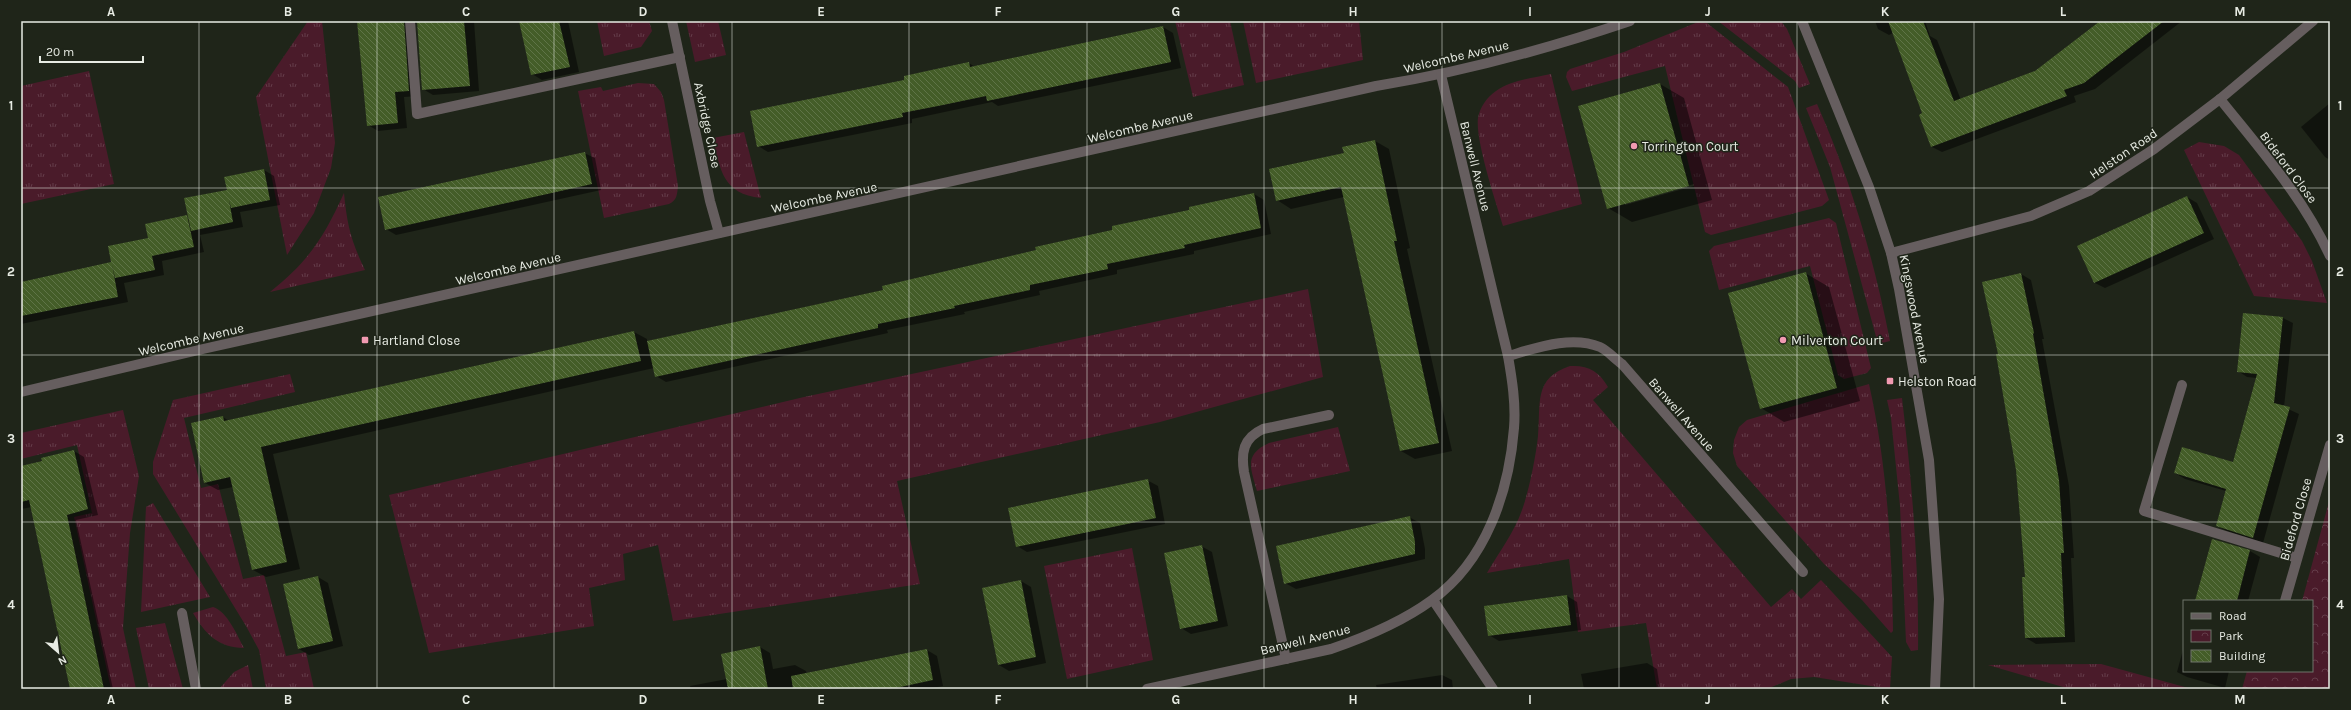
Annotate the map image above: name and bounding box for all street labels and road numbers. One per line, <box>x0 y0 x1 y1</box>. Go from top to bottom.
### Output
street label: Welcombe Avenue <box>1402 37 1511 76</box>
street label: Axbridge Close <box>691 81 724 170</box>
street label: Welcombe Avenue <box>1086 107 1195 146</box>
street label: Banwell Avenue <box>1457 120 1494 213</box>
street label: Helston Road <box>2086 125 2160 182</box>
street label: Bideford Close <box>2257 129 2321 206</box>
street label: Welcombe Avenue <box>770 179 879 216</box>
street label: Welcombe Avenue <box>454 249 563 288</box>
street label: Kingswood Avenue <box>1897 253 1933 365</box>
street label: Welcombe Avenue <box>137 320 246 359</box>
street label: Banwell Avenue <box>1646 375 1718 454</box>
street label: Bideford Close <box>2276 476 2315 562</box>
street label: Banwell Avenue <box>1259 621 1352 658</box>

